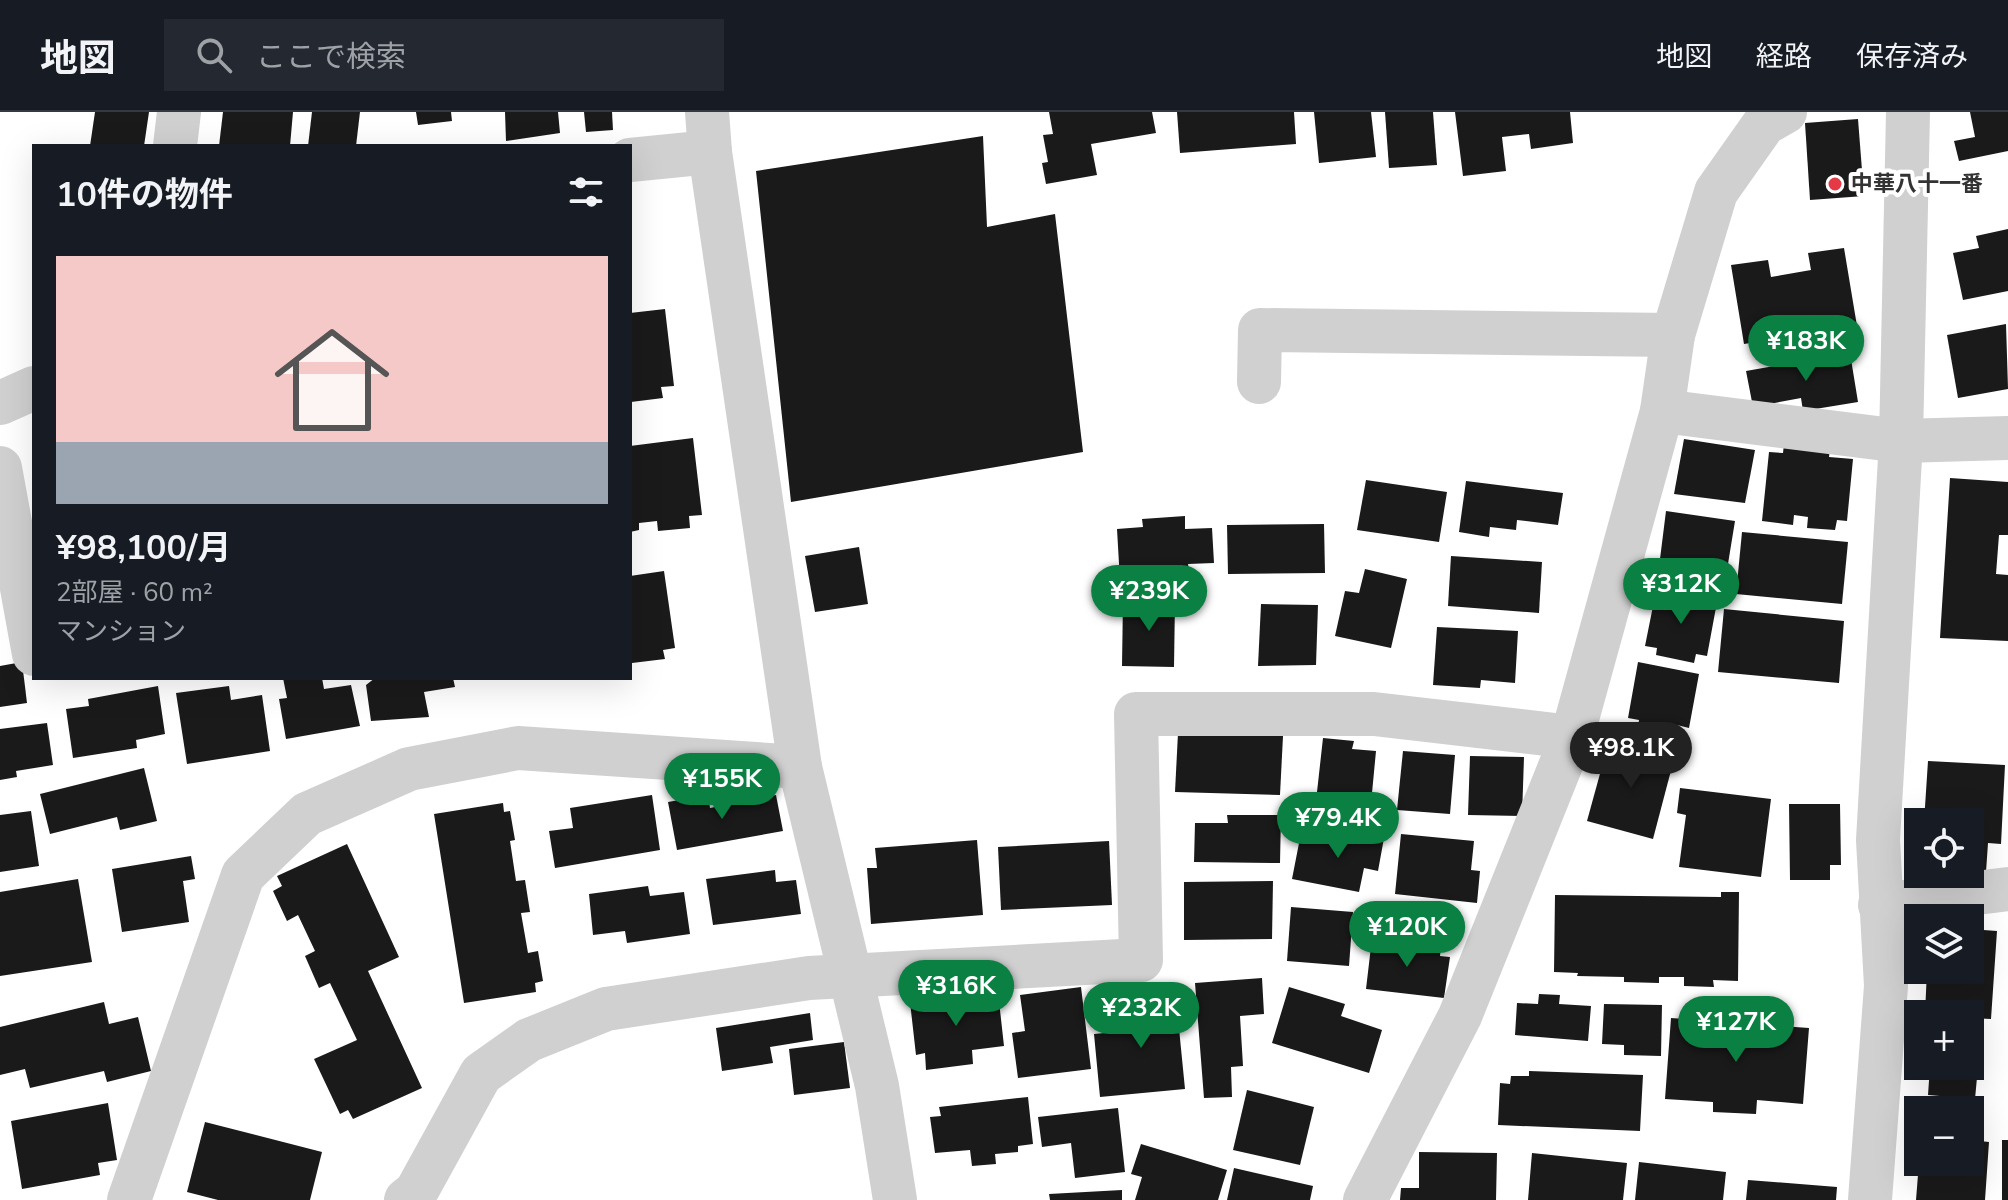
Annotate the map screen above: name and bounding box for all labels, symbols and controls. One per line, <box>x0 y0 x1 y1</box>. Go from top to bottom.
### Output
search box <box>164 19 724 91</box>
text: 地図 <box>40 33 116 84</box>
icon: search <box>192 33 236 77</box>
text: ここで検索 <box>256 37 406 78</box>
text: 地図 <box>1656 38 1712 76</box>
text: 経路 <box>1756 38 1812 76</box>
text: 保存済み <box>1856 38 1968 76</box>
place label: 中華八十一番 <box>1851 169 1983 199</box>
icon: filters <box>564 170 608 214</box>
text: 10件の物件 <box>56 172 233 218</box>
marker: 中華八十一番 <box>1826 175 1844 193</box>
icon: home <box>260 308 404 452</box>
pin: ¥183K <box>1750 315 1862 383</box>
text: ¥183K <box>1766 323 1846 358</box>
text: ¥98,100/月 <box>56 525 231 571</box>
pin: ¥312K <box>1625 558 1737 626</box>
pin: ¥239K <box>1093 565 1205 633</box>
text: ¥312K <box>1641 566 1721 601</box>
text: ¥239K <box>1109 573 1189 608</box>
text: 2部屋 · 60 m² <box>56 575 213 610</box>
text: マンション <box>56 614 186 649</box>
pin: ¥98.1K <box>1566 722 1696 790</box>
text: ¥98.1K <box>1588 730 1674 765</box>
pin: ¥155K <box>666 753 778 821</box>
text: ¥155K <box>682 761 762 796</box>
pin: ¥79.4K <box>1273 792 1403 860</box>
text: ¥79.4K <box>1295 800 1381 835</box>
map controls <box>1904 808 1984 1176</box>
button: locate <box>1904 808 1984 888</box>
pin: ¥120K <box>1351 901 1463 969</box>
button: layers <box>1904 904 1984 984</box>
text: ¥120K <box>1367 909 1447 944</box>
pin: ¥316K <box>900 960 1012 1028</box>
text: ¥316K <box>916 968 996 1003</box>
pin: ¥232K <box>1085 982 1197 1050</box>
text: ¥232K <box>1101 990 1181 1025</box>
pin: ¥127K <box>1680 996 1792 1064</box>
button: + <box>1904 1000 1984 1080</box>
text: ¥127K <box>1696 1004 1776 1039</box>
button: − <box>1904 1096 1984 1176</box>

